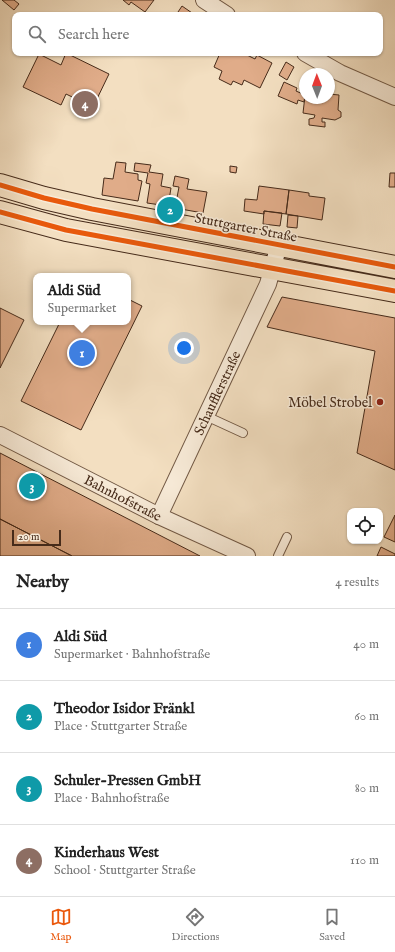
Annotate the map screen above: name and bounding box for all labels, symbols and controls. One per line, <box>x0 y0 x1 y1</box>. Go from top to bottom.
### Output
search box <box>12 12 383 56</box>
icon: search <box>26 23 48 45</box>
text: Search here <box>58 25 129 44</box>
north arrow <box>299 68 335 104</box>
pin: 4 <box>72 89 98 119</box>
pin: 2 <box>157 195 183 225</box>
street label: Stuttgarter Straße <box>193 209 299 247</box>
popup <box>33 273 131 325</box>
text: Aldi Süd <box>48 281 101 300</box>
text: Supermarket <box>48 300 116 317</box>
pin: 1 <box>69 338 95 368</box>
your location <box>174 338 194 358</box>
street label: Schaufflerstraße <box>190 348 246 438</box>
place label: Möbel Strobel <box>288 394 372 412</box>
marker: Möbel Strobel <box>375 397 385 407</box>
pin: 3 <box>19 471 45 501</box>
street label: Bahnhofstraße <box>81 471 165 526</box>
map controls <box>347 508 383 544</box>
button: locate <box>347 508 383 544</box>
scale bar <box>12 528 61 547</box>
text: 20 m <box>18 530 39 544</box>
text: Nearby <box>16 572 69 593</box>
text: 4 results <box>335 574 379 591</box>
text: Aldi Süd <box>54 627 107 646</box>
text: 1 <box>27 636 31 653</box>
text: 40 m <box>353 636 379 653</box>
text: Supermarket · Bahnhofstraße <box>54 646 210 663</box>
text: Theodor Isidor Fränkl <box>54 699 195 718</box>
text: 2 <box>26 708 32 725</box>
text: 60 m <box>354 708 379 725</box>
text: Place · Stuttgarter Straße <box>54 718 187 735</box>
text: Schuler-Pressen GmbH <box>54 771 201 790</box>
text: 3 <box>27 780 31 797</box>
text: 80 m <box>355 780 379 797</box>
text: Place · Bahnhofstraße <box>54 790 170 807</box>
text: Kinderhaus West <box>54 843 159 862</box>
text: 4 <box>26 852 32 869</box>
text: 110 m <box>350 852 379 869</box>
text: School · Stuttgarter Straße <box>54 862 196 879</box>
tab: Map <box>50 906 72 944</box>
tab: Directions <box>172 906 219 944</box>
tab: Saved <box>319 906 345 944</box>

